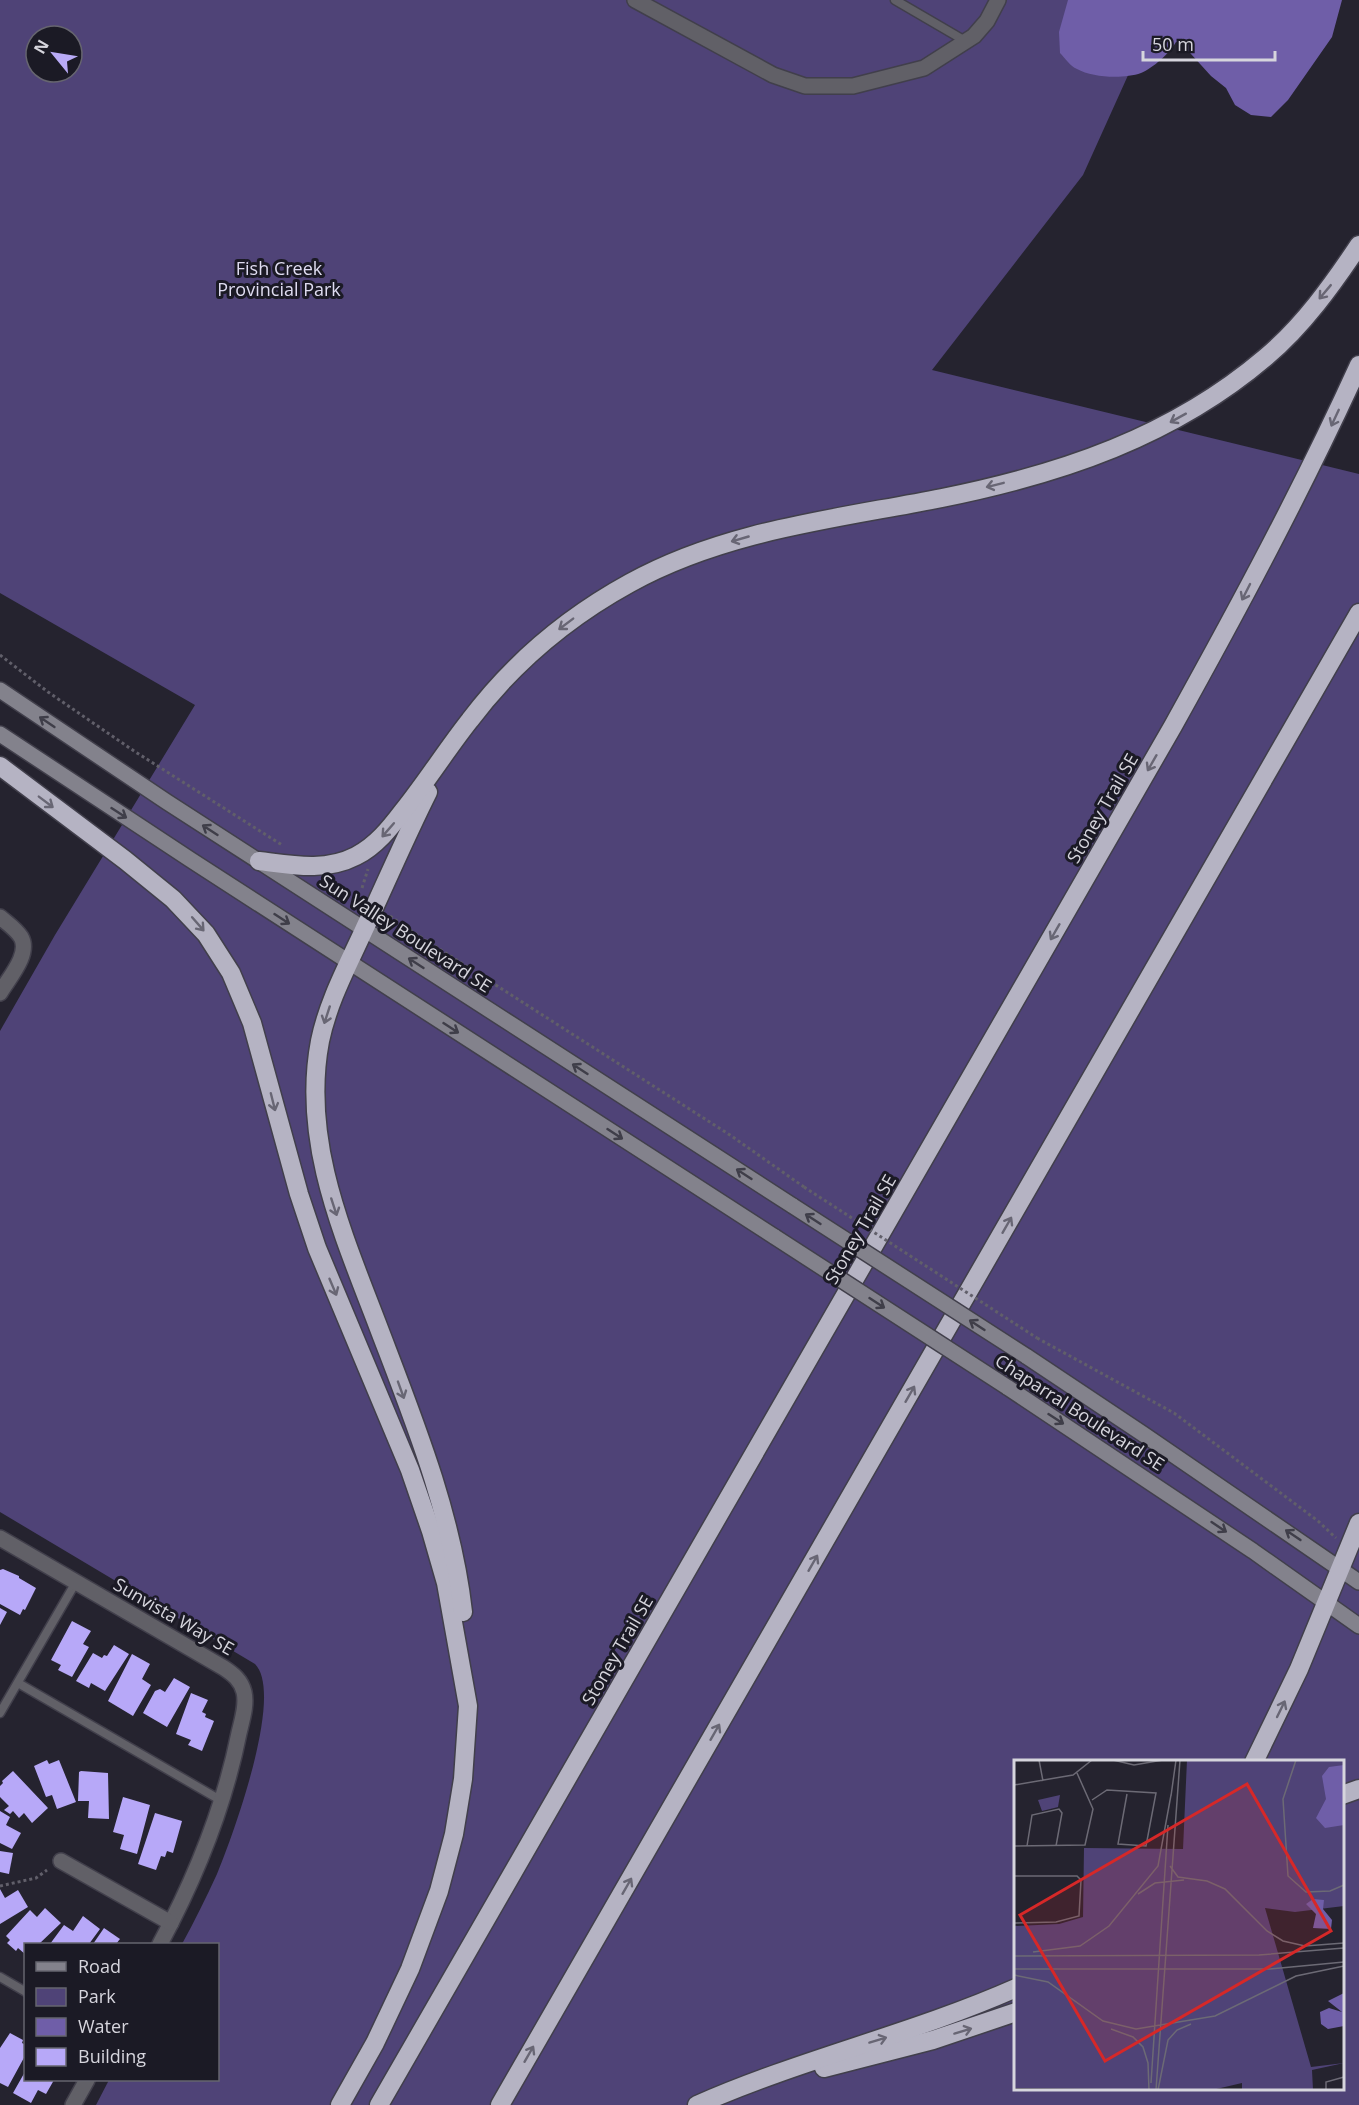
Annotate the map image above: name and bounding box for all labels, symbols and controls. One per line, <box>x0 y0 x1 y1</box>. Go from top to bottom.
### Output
north arrow <box>24 24 84 84</box>
scale bar <box>1143 24 1275 62</box>
text: 50 m <box>1152 32 1194 56</box>
text: N <box>28 35 54 58</box>
park label: Fish Creek Provincial Park <box>217 256 341 301</box>
one-way arrow <box>1318 284 1332 299</box>
one-way arrow <box>1328 409 1340 427</box>
one-way arrow <box>1169 413 1187 424</box>
one-way arrow <box>986 479 1005 491</box>
one-way arrow <box>731 534 750 545</box>
one-way arrow <box>1240 583 1252 601</box>
one-way arrow <box>559 618 575 630</box>
one-way arrow <box>39 716 56 728</box>
street label: Stoney Trail SE <box>1061 749 1143 867</box>
one-way arrow <box>1145 754 1157 771</box>
one-way arrow <box>38 795 54 808</box>
one-way arrow <box>110 807 127 819</box>
one-way arrow <box>381 822 395 837</box>
one-way arrow <box>202 823 219 835</box>
street label: Sun Valley Boulevard SE <box>315 868 497 998</box>
one-way arrow <box>274 913 290 925</box>
one-way arrow <box>191 916 204 932</box>
one-way arrow <box>1049 923 1061 940</box>
one-way arrow <box>408 957 425 969</box>
one-way arrow <box>321 1005 332 1024</box>
one-way arrow <box>442 1022 459 1034</box>
one-way arrow <box>572 1062 589 1074</box>
one-way arrow <box>268 1092 280 1111</box>
one-way arrow <box>606 1128 623 1140</box>
one-way arrow <box>736 1168 753 1180</box>
street label: Stoney Trail SE <box>819 1170 901 1288</box>
one-way arrow <box>329 1197 340 1216</box>
one-way arrow <box>805 1213 822 1225</box>
one-way arrow <box>1001 1217 1013 1234</box>
one-way arrow <box>328 1277 339 1296</box>
one-way arrow <box>869 1297 886 1310</box>
one-way arrow <box>969 1318 986 1330</box>
street label: Chaparral Boulevard SE <box>991 1348 1169 1476</box>
one-way arrow <box>397 1380 408 1399</box>
one-way arrow <box>904 1386 916 1403</box>
one-way arrow <box>1048 1413 1064 1425</box>
one-way arrow <box>1210 1521 1227 1534</box>
one-way arrow <box>1285 1529 1301 1541</box>
one-way arrow <box>807 1555 819 1572</box>
street label: Sunvista Way SE <box>109 1572 239 1660</box>
street label: Stoney Trail SE <box>576 1591 658 1709</box>
one-way arrow <box>1275 1701 1287 1719</box>
one-way arrow <box>709 1724 721 1741</box>
inset map <box>1014 1760 1344 2090</box>
one-way arrow <box>621 1877 633 1894</box>
legend <box>24 1943 219 2081</box>
text: Road <box>78 1954 121 1978</box>
text: Park <box>78 1984 116 2008</box>
text: Water <box>78 2014 129 2038</box>
one-way arrow <box>953 2025 972 2036</box>
one-way arrow <box>868 2033 887 2044</box>
text: Building <box>78 2044 146 2068</box>
one-way arrow <box>523 2046 535 2063</box>

